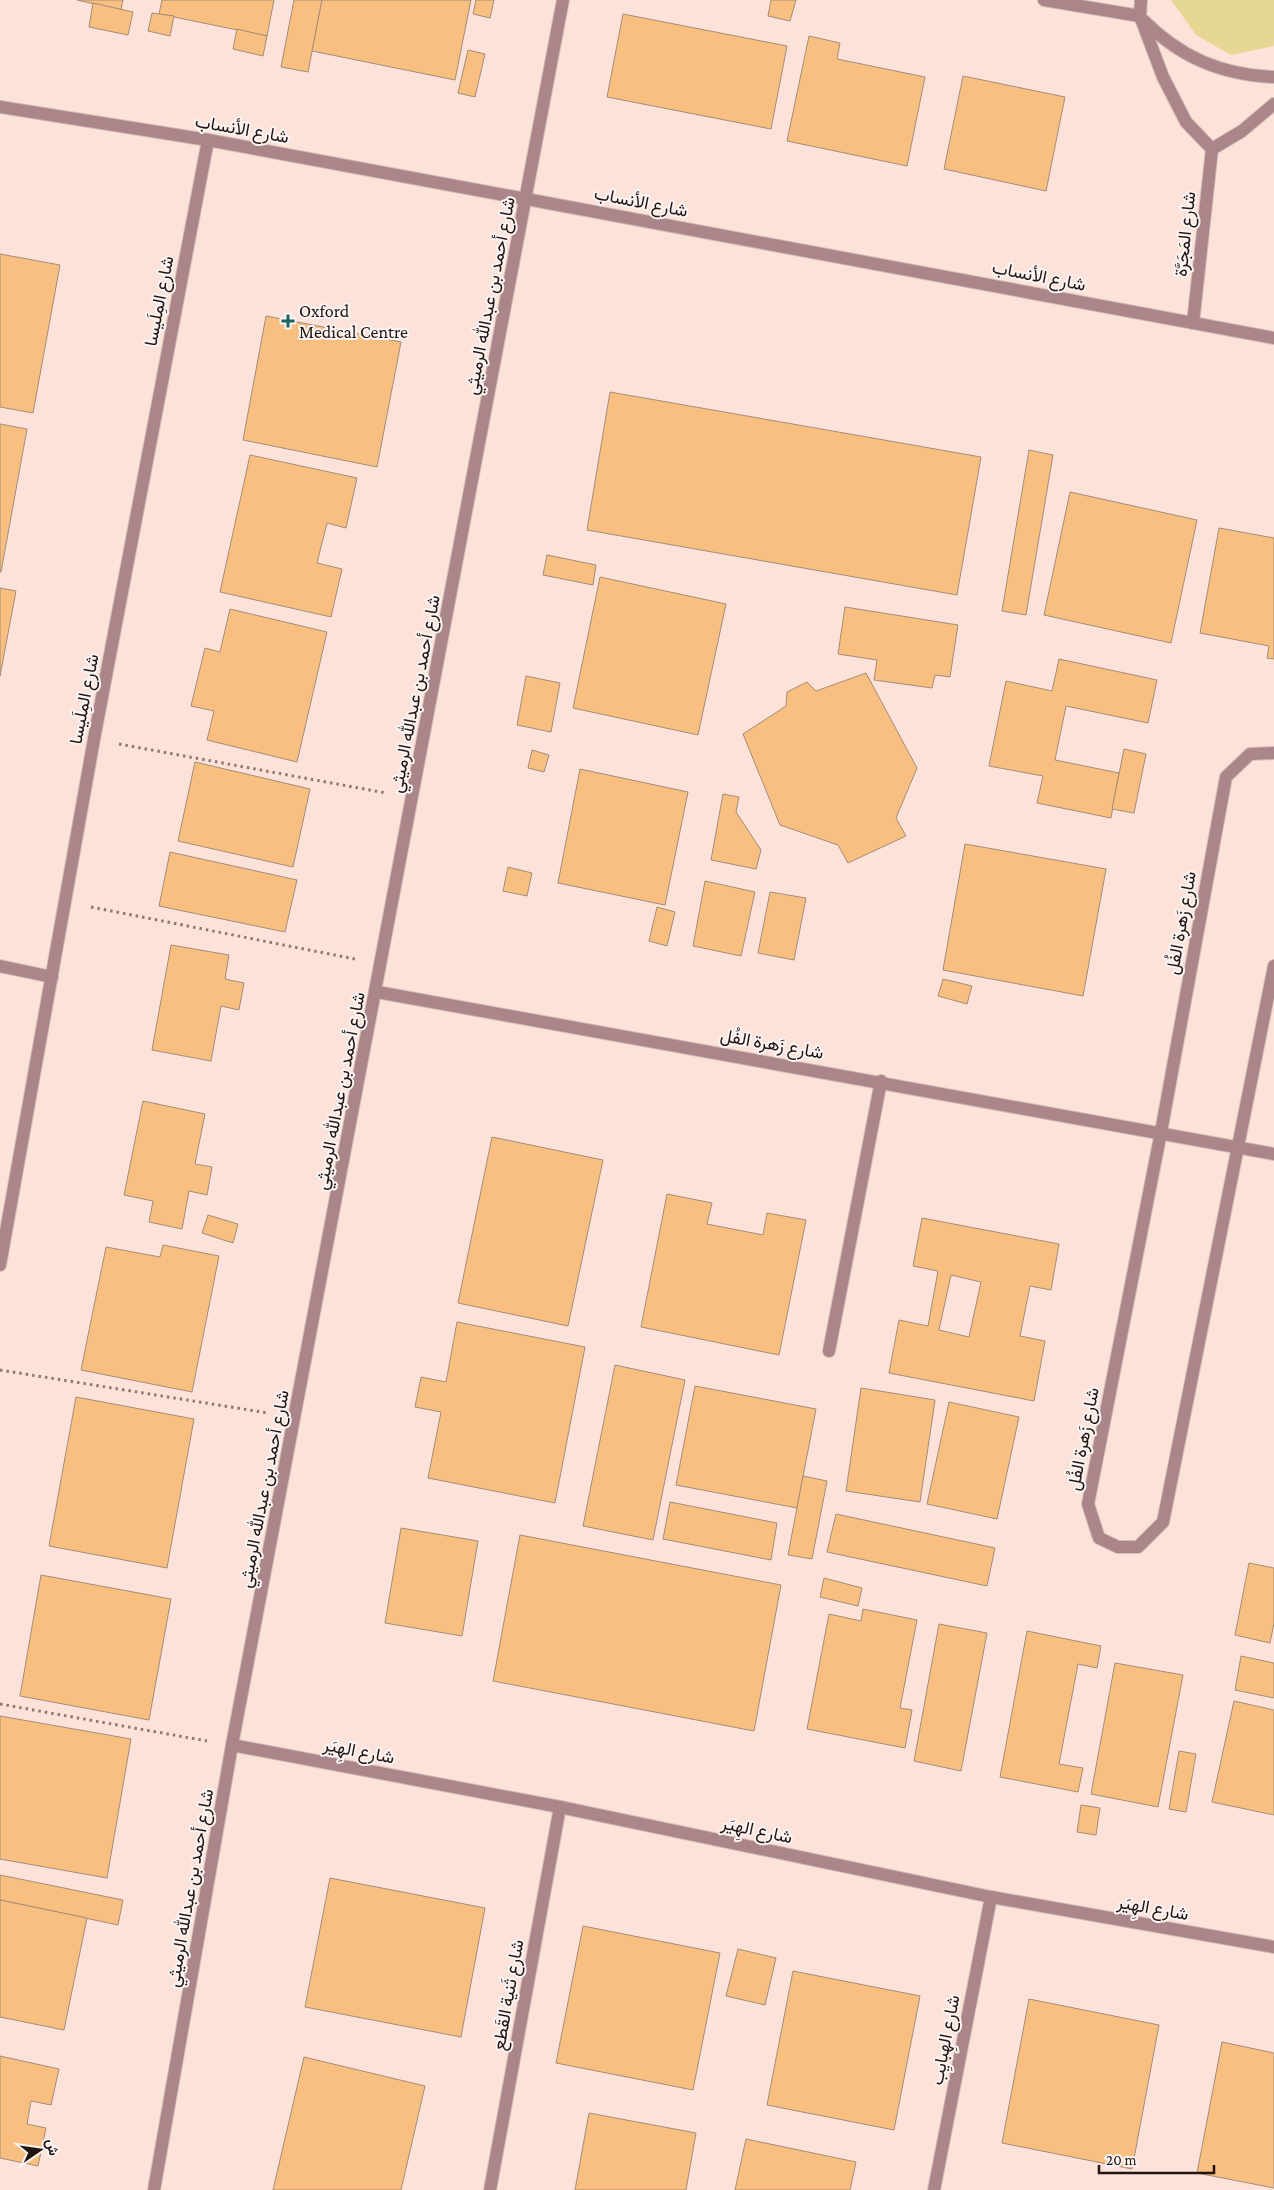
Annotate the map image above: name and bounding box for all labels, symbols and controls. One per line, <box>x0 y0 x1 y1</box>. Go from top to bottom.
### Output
street label: شارع الأنساب <box>193 111 290 149</box>
street label: شارع الأنساب <box>592 183 689 223</box>
street label: شارع المَجَرَّة <box>1171 190 1201 278</box>
street label: شارع أحمد بن عبدالله الرميثي <box>460 195 524 398</box>
street label: شارع المِلَيسا <box>140 254 180 348</box>
street label: شارع الأنساب <box>990 257 1087 297</box>
place label: Oxford Medical Centre <box>299 301 408 342</box>
marker: Oxford Medical Centre <box>281 314 295 328</box>
street label: شارع أحمد بن عبدالله الرميثي <box>385 593 449 796</box>
street label: شارع المِلَيسا <box>65 652 105 746</box>
street label: شارع زَهرة الفُل <box>1161 870 1202 977</box>
street label: شارع أحمد بن عبدالله الرميثي <box>310 990 374 1193</box>
street label: شارع زَهرة الفُل <box>718 1024 825 1065</box>
street label: شارع زَهرة الفُل <box>1062 1386 1105 1493</box>
street label: شارع أحمد بن عبدالله الرميثي <box>234 1388 298 1591</box>
street label: شارع الهِيَر <box>320 1734 396 1773</box>
street label: شارع أحمد بن عبدالله الرميثي <box>162 1787 222 1990</box>
street label: شارع الهِيَر <box>718 1813 794 1852</box>
street label: شارع الهِيَر <box>1114 1892 1190 1929</box>
street label: شارع ثَنية القَطع <box>488 1938 530 2052</box>
street label: شارع الهِبايِب <box>926 1993 968 2088</box>
north arrow <box>15 2125 65 2175</box>
text: ش <box>42 2137 62 2157</box>
scale bar <box>1099 2142 1214 2174</box>
text: 20 m <box>1106 2152 1137 2168</box>

